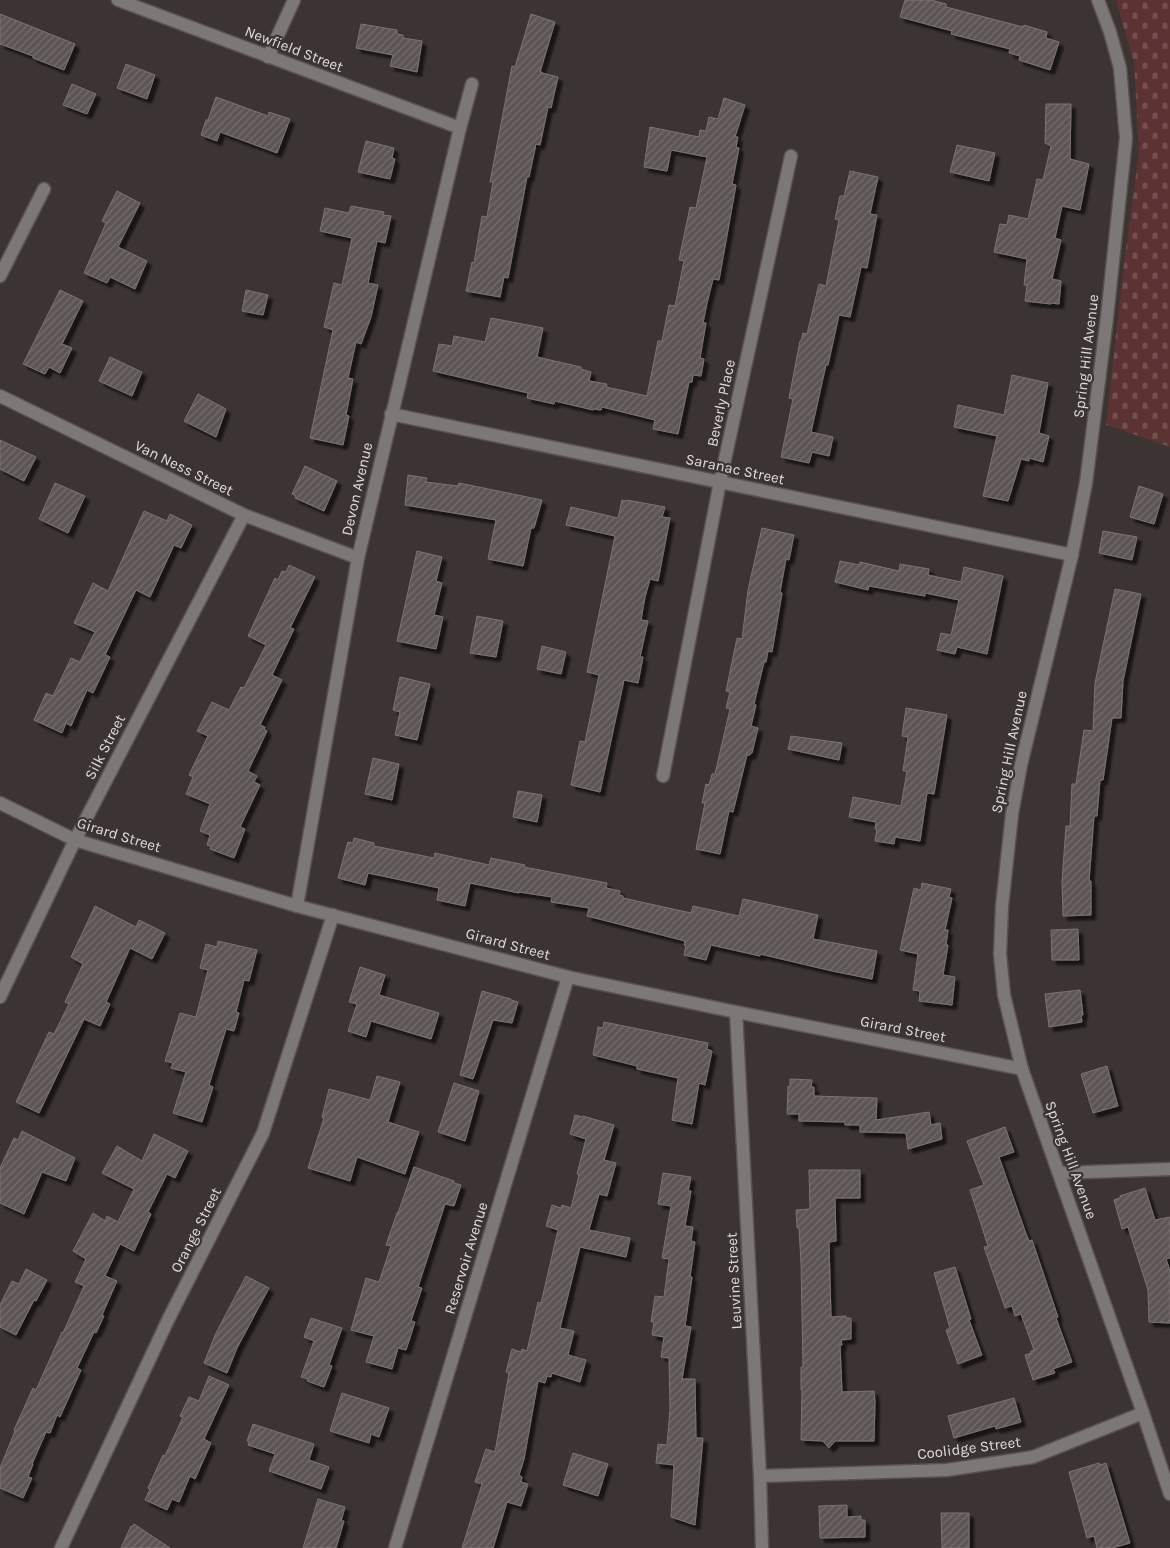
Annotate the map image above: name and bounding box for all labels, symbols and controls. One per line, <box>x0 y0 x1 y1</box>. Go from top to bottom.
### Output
street label: Newfield Street <box>242 22 346 76</box>
street label: Spring Hill Avenue <box>1069 293 1103 419</box>
street label: Beverly Place <box>703 358 739 448</box>
street label: Van Ness Street <box>132 436 236 500</box>
street label: Devon Avenue <box>338 441 376 537</box>
street label: Saranac Street <box>684 450 787 488</box>
street label: Spring Hill Avenue <box>987 689 1031 815</box>
street label: Silk Street <box>81 711 129 783</box>
street label: Girard Street <box>75 814 164 856</box>
street label: Girard Street <box>464 924 553 964</box>
street label: Girard Street <box>859 1012 948 1046</box>
street label: Spring Hill Avenue <box>1041 1098 1101 1222</box>
street label: Orange Street <box>167 1184 225 1276</box>
street label: Reservoir Avenue <box>440 1200 492 1316</box>
street label: Leuvine Street <box>722 1232 746 1330</box>
street label: Coolidge Street <box>916 1433 1022 1463</box>

